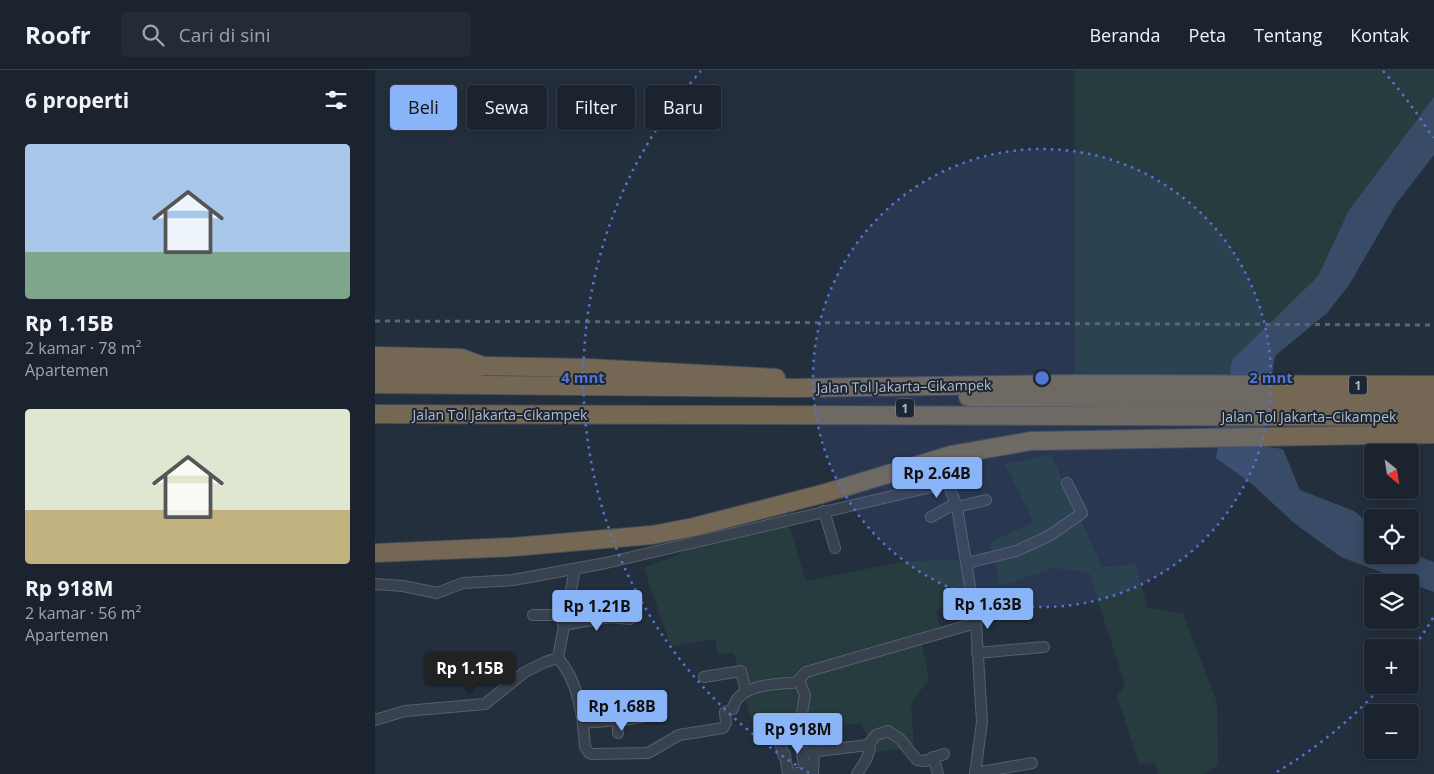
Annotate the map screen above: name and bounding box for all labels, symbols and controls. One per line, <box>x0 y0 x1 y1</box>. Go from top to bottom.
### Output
search box <box>121 12 471 57</box>
text: Roofr <box>25 18 91 51</box>
icon: search <box>139 21 167 49</box>
text: Cari di sini <box>179 22 270 48</box>
text: Beranda <box>1089 23 1161 47</box>
text: Peta <box>1189 23 1226 47</box>
text: Tentang <box>1254 23 1322 47</box>
text: Kontak <box>1350 23 1409 47</box>
chip: Beli <box>390 85 457 130</box>
chip: Sewa <box>467 85 547 130</box>
chip: Filter <box>557 85 635 130</box>
chip: Baru <box>645 85 721 130</box>
text: 6 properti <box>25 86 129 114</box>
icon: filters <box>322 86 350 114</box>
icon: home <box>143 177 233 267</box>
text: Rp 1.15B <box>25 309 114 337</box>
text: 2 kamar · 78 m² <box>25 337 141 359</box>
text: Apartemen <box>25 359 109 381</box>
text: 4 mnt <box>561 367 605 387</box>
text: 2 mnt <box>1249 367 1293 387</box>
centre of rings <box>1033 369 1051 387</box>
street label: Jalan Tol Jakarta–Cikampek <box>814 375 992 397</box>
road number: 1 <box>1349 376 1367 394</box>
road number: 1 <box>896 398 914 418</box>
street label: Jalan Tol Jakarta–Cikampek <box>411 405 588 424</box>
street label: Jalan Tol Jakarta–Cikampek <box>1220 407 1397 426</box>
icon: home <box>143 442 233 532</box>
north arrow <box>1364 444 1419 499</box>
map controls <box>1364 444 1419 759</box>
pin: Rp 2.64B <box>885 456 989 499</box>
text: Rp 2.64B <box>903 462 971 484</box>
button: locate <box>1364 509 1419 564</box>
text: Rp 918M <box>25 574 113 602</box>
button: layers <box>1364 574 1419 629</box>
pin: Rp 1.63B <box>936 588 1040 630</box>
pin: Rp 1.21B <box>545 590 649 632</box>
text: Rp 1.63B <box>954 593 1022 615</box>
text: Rp 1.21B <box>563 595 631 617</box>
text: 2 kamar · 56 m² <box>25 602 141 624</box>
text: Apartemen <box>25 624 109 646</box>
button: + <box>1364 639 1419 694</box>
pin: Rp 1.15B <box>418 652 522 694</box>
text: Rp 1.15B <box>436 657 504 679</box>
pin: Rp 1.68B <box>570 690 674 732</box>
text: Rp 1.68B <box>588 695 656 717</box>
button: − <box>1364 704 1419 759</box>
pin: Rp 918M <box>752 712 844 755</box>
text: Rp 918M <box>764 718 832 740</box>

